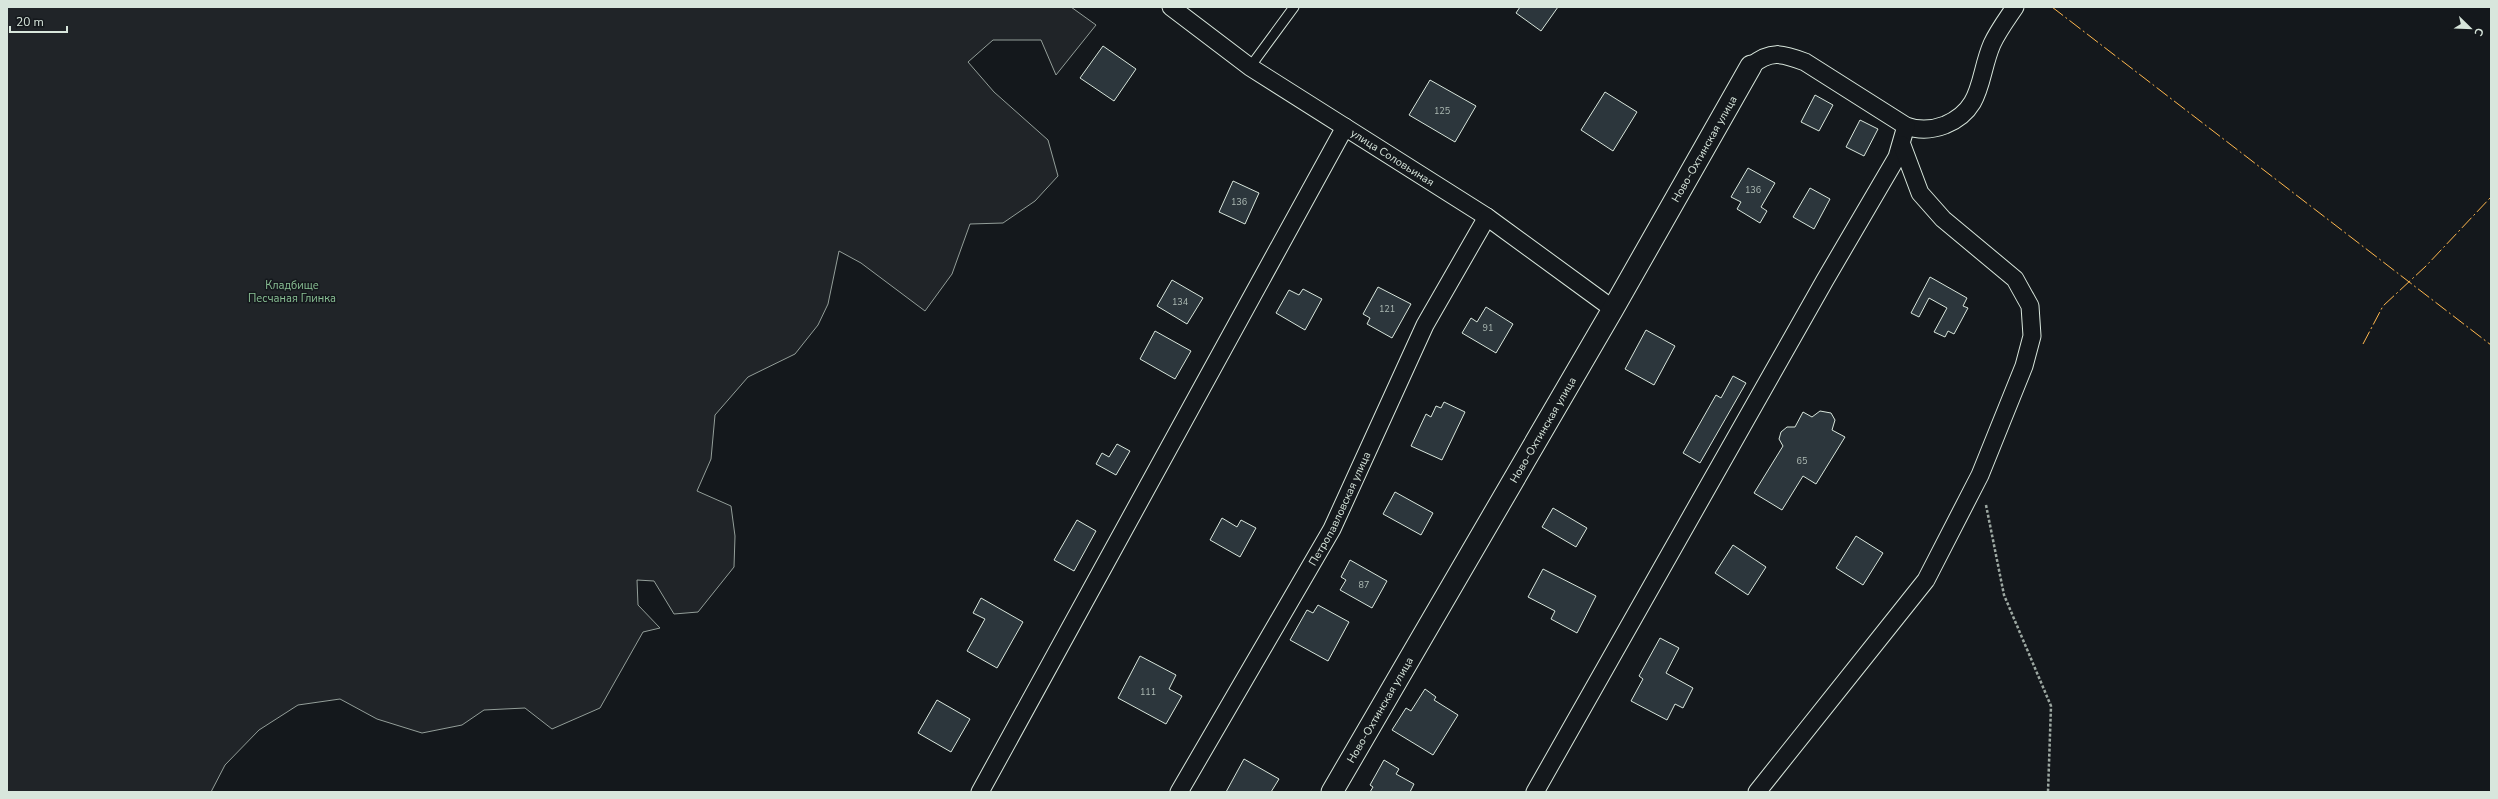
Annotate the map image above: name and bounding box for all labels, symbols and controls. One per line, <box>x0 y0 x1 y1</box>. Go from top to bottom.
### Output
scale bar <box>10 8 67 34</box>
north arrow <box>2450 8 2490 48</box>
text: 20 m <box>16 14 44 30</box>
text: С <box>2470 25 2487 39</box>
street label: Ново-Охтинская улица <box>1668 93 1740 205</box>
house number: 125 <box>1434 105 1450 117</box>
street label: улица Соловьиная <box>1348 125 1437 189</box>
house number: 136 <box>1745 184 1761 196</box>
house number: 136 <box>1231 196 1247 208</box>
park label: Кладбище Песчаная Глинка <box>248 278 336 306</box>
house number: 134 <box>1172 296 1189 308</box>
house number: 121 <box>1379 303 1395 315</box>
house number: 91 <box>1483 322 1493 334</box>
street label: Ново-Охтинская улица <box>1506 374 1579 486</box>
street label: Петропавловская улица <box>1305 449 1374 568</box>
house number: 65 <box>1797 455 1807 467</box>
house number: 87 <box>1359 579 1369 591</box>
street label: Ново-Охтинская улица <box>1343 654 1417 766</box>
house number: 111 <box>1140 686 1156 698</box>

